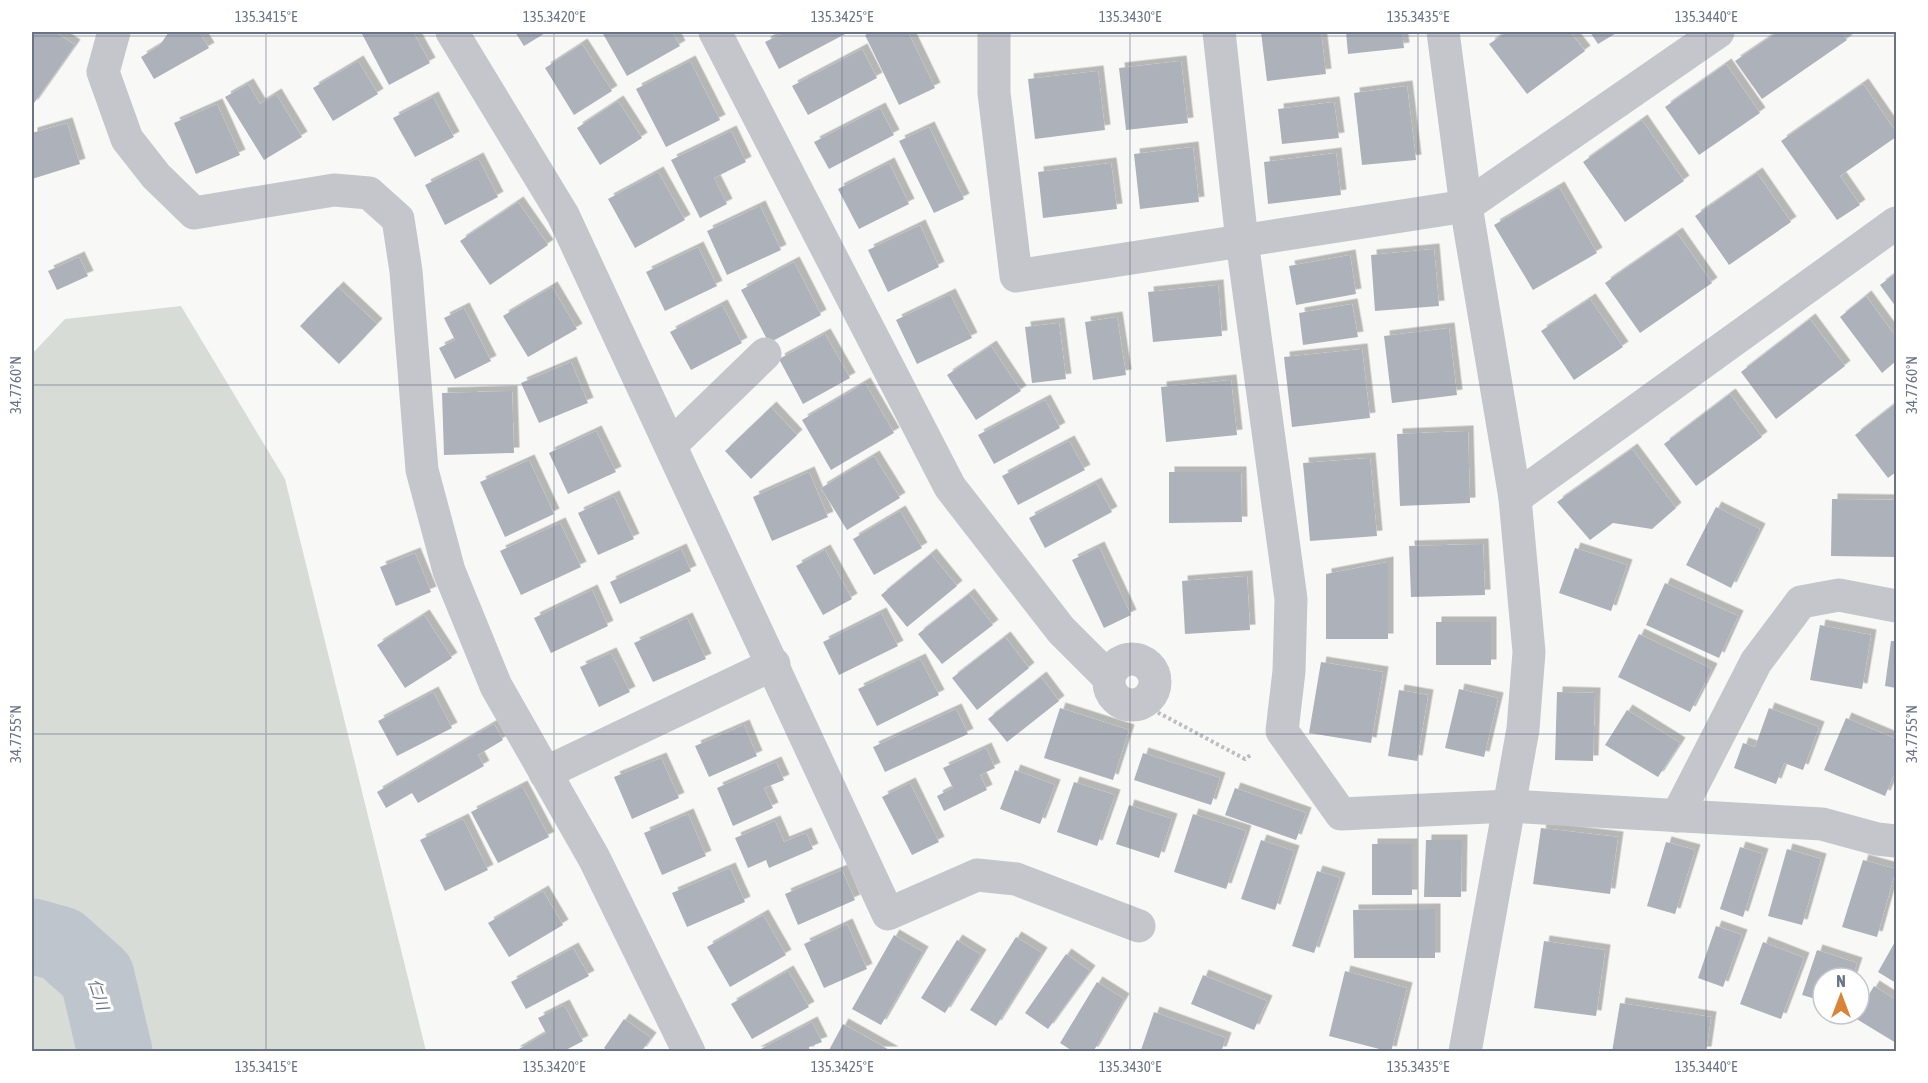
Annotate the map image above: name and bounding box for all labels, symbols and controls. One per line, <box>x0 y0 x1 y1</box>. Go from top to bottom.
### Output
text: 135.3415°E <box>235 8 298 25</box>
text: 135.3420°E <box>523 8 586 25</box>
text: 135.3425°E <box>811 8 874 25</box>
text: 135.3430°E <box>1099 8 1162 25</box>
text: 135.3435°E <box>1387 8 1450 25</box>
text: 135.3440°E <box>1675 8 1738 25</box>
text: 34.7760°N <box>7 356 24 414</box>
text: 34.7760°N <box>1903 356 1920 414</box>
text: 34.7755°N <box>7 705 24 763</box>
text: 34.7755°N <box>1903 705 1920 763</box>
north arrow <box>1811 966 1871 1026</box>
text: N <box>1836 972 1846 990</box>
water label: 仁川 <box>85 976 113 1014</box>
text: 135.3415°E <box>235 1058 298 1075</box>
text: 135.3420°E <box>523 1058 586 1075</box>
text: 135.3425°E <box>811 1058 874 1075</box>
text: 135.3430°E <box>1099 1058 1162 1075</box>
text: 135.3435°E <box>1387 1058 1450 1075</box>
text: 135.3440°E <box>1675 1058 1738 1075</box>

